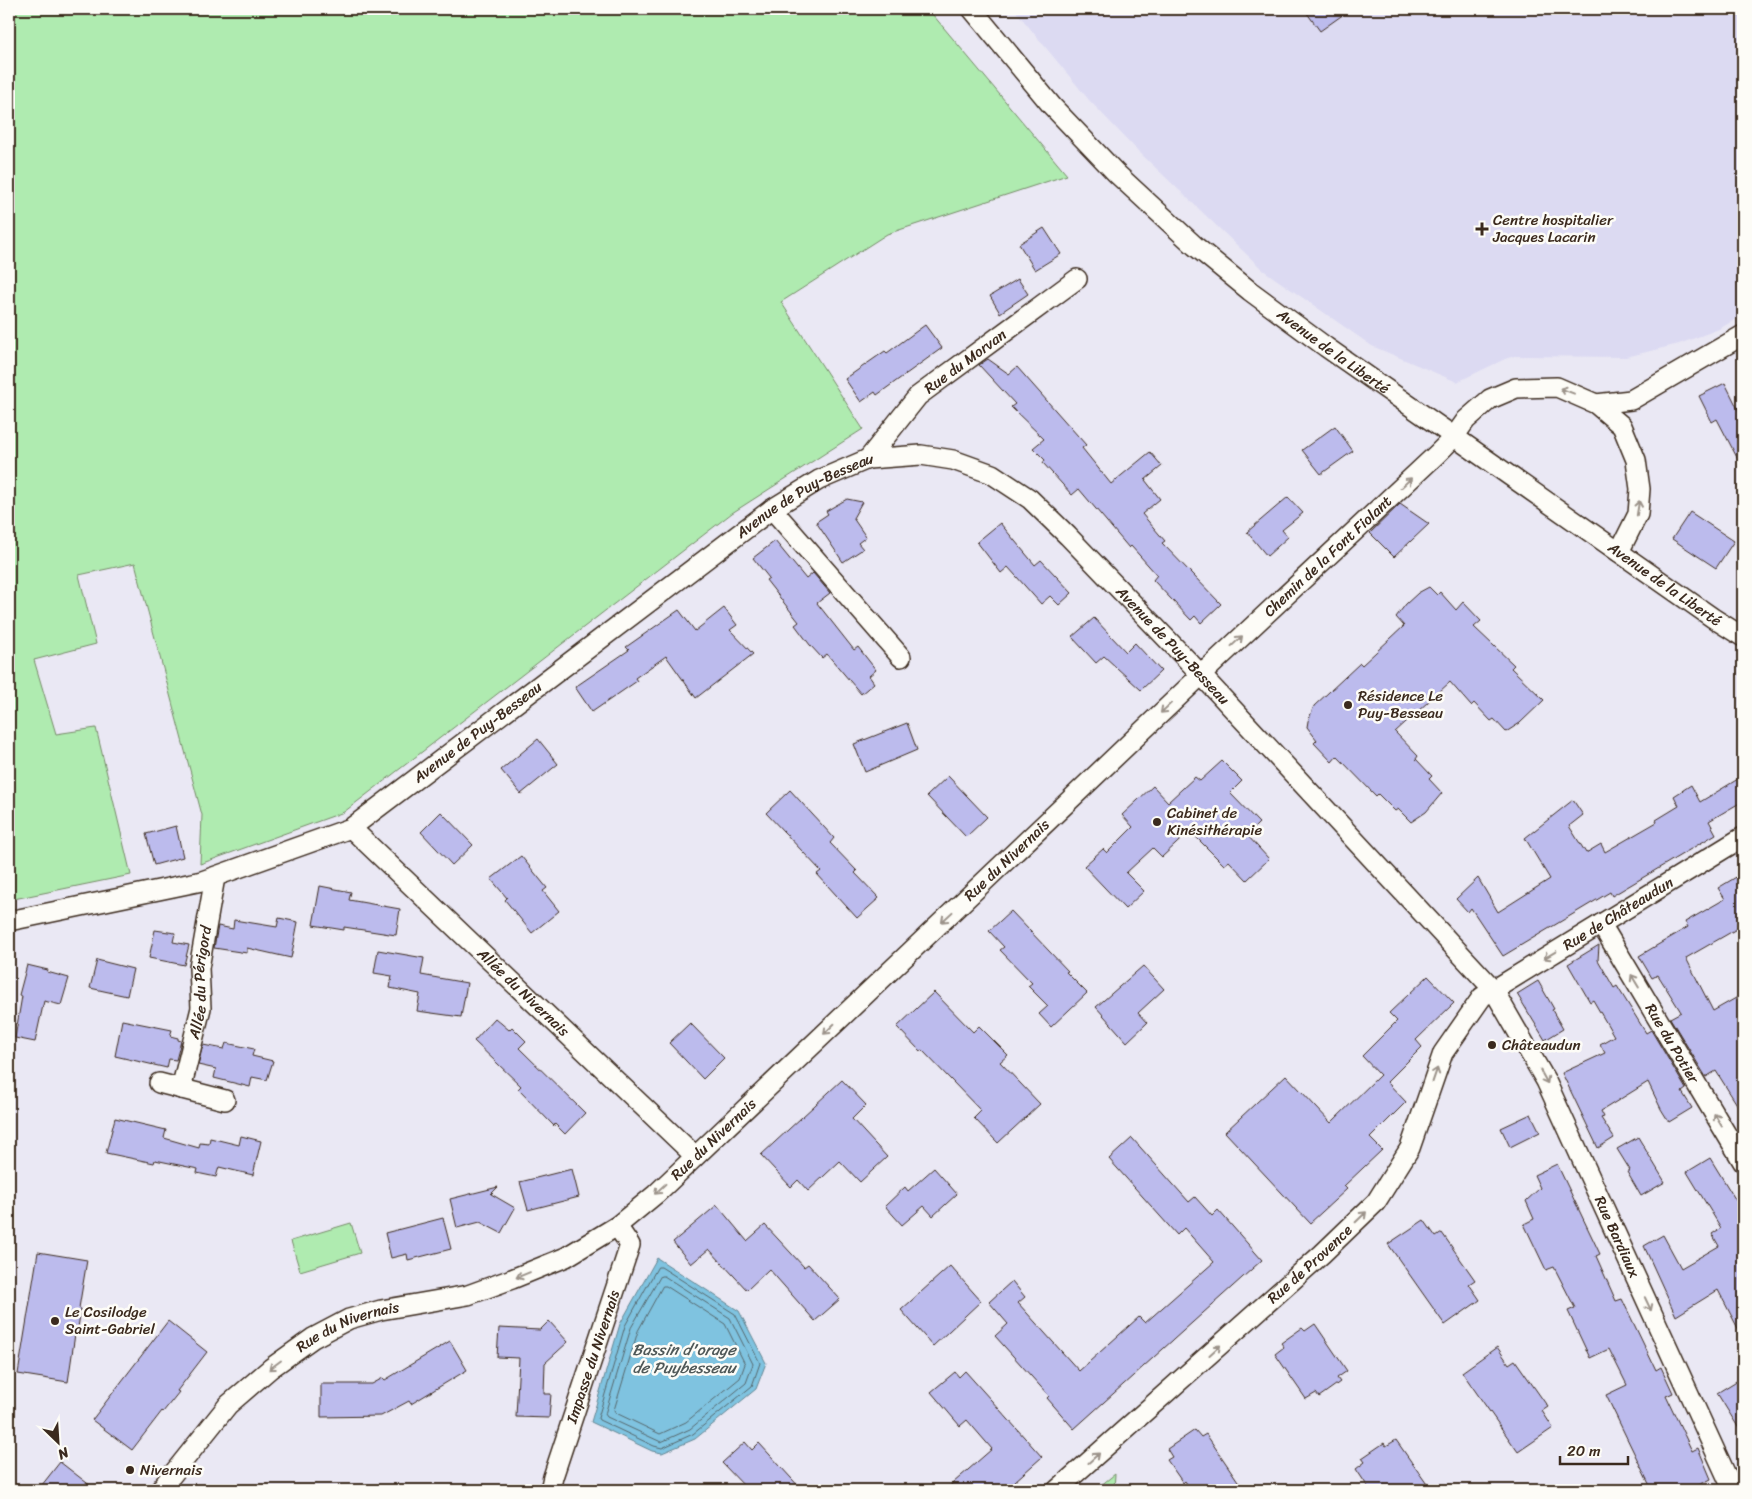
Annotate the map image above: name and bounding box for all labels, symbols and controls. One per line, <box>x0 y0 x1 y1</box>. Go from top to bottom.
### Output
place label: Centre hospitalier Jacques Lacarin <box>1492 207 1614 250</box>
marker: Centre hospitalier Jacques Lacarin <box>1475 222 1489 236</box>
street label: Avenue de la Liberté <box>1270 301 1396 401</box>
street label: Rue du Morvan <box>918 322 1012 401</box>
one-way arrow <box>1560 385 1575 395</box>
street label: Avenue de Puy-Besseau <box>729 446 874 546</box>
one-way arrow <box>1400 477 1413 489</box>
street label: Chemin de la Font Fiolant <box>1257 489 1398 623</box>
one-way arrow <box>1633 501 1643 517</box>
street label: Avenue de la Liberté <box>1601 534 1727 634</box>
street label: Avenue de Puy-Besseau <box>1109 579 1236 711</box>
one-way arrow <box>1230 635 1243 647</box>
street label: Avenue de Puy-Besseau <box>407 675 548 790</box>
place label: Résidence Le Puy-Besseau <box>1358 683 1443 726</box>
marker: Résidence Le Puy-Besseau <box>1342 699 1354 711</box>
one-way arrow <box>1159 702 1172 714</box>
place label: Cabinet de Kinésithérapie <box>1167 800 1262 843</box>
street label: Rue du Nivernais <box>958 812 1056 908</box>
marker: Cabinet de Kinésithérapie <box>1151 816 1163 828</box>
street label: Rue de Châteaudun <box>1558 870 1679 958</box>
one-way arrow <box>940 911 953 923</box>
street label: Allée du Périgord <box>181 923 219 1043</box>
street label: Allée du Nivernais <box>470 941 576 1043</box>
one-way arrow <box>1543 950 1557 960</box>
one-way arrow <box>1629 974 1639 988</box>
street label: Rue du Potier <box>1638 998 1707 1089</box>
one-way arrow <box>822 1023 835 1035</box>
place label: Châteaudun <box>1502 1032 1581 1058</box>
marker: Châteaudun <box>1486 1039 1498 1051</box>
one-way arrow <box>1431 1067 1441 1083</box>
one-way arrow <box>1539 1069 1549 1083</box>
street label: Rue du Nivernais <box>664 1092 763 1187</box>
one-way arrow <box>1713 1114 1723 1128</box>
one-way arrow <box>654 1183 666 1195</box>
street label: Rue Bardiaux <box>1587 1192 1647 1282</box>
one-way arrow <box>1355 1211 1367 1223</box>
street label: Rue de Provence <box>1261 1218 1359 1310</box>
one-way arrow <box>516 1270 531 1280</box>
street label: Impasse du Nivernais <box>558 1286 627 1428</box>
street label: Rue du Nivernais <box>290 1294 401 1359</box>
one-way arrow <box>1644 1296 1654 1311</box>
place label: Le Cosilodge Saint-Gabriel <box>65 1299 156 1342</box>
marker: Le Cosilodge Saint-Gabriel <box>49 1315 61 1327</box>
water label: Bassin d'orage de Puybesseau <box>632 1335 738 1382</box>
one-way arrow <box>1209 1344 1222 1356</box>
one-way arrow <box>268 1360 282 1370</box>
north arrow <box>32 1416 82 1466</box>
scale bar <box>1560 1434 1627 1466</box>
text: 20 m <box>1567 1438 1601 1464</box>
text: N <box>53 1440 74 1467</box>
one-way arrow <box>1087 1452 1100 1464</box>
place label: Nivernais <box>140 1457 202 1483</box>
marker: Nivernais <box>124 1464 136 1476</box>

